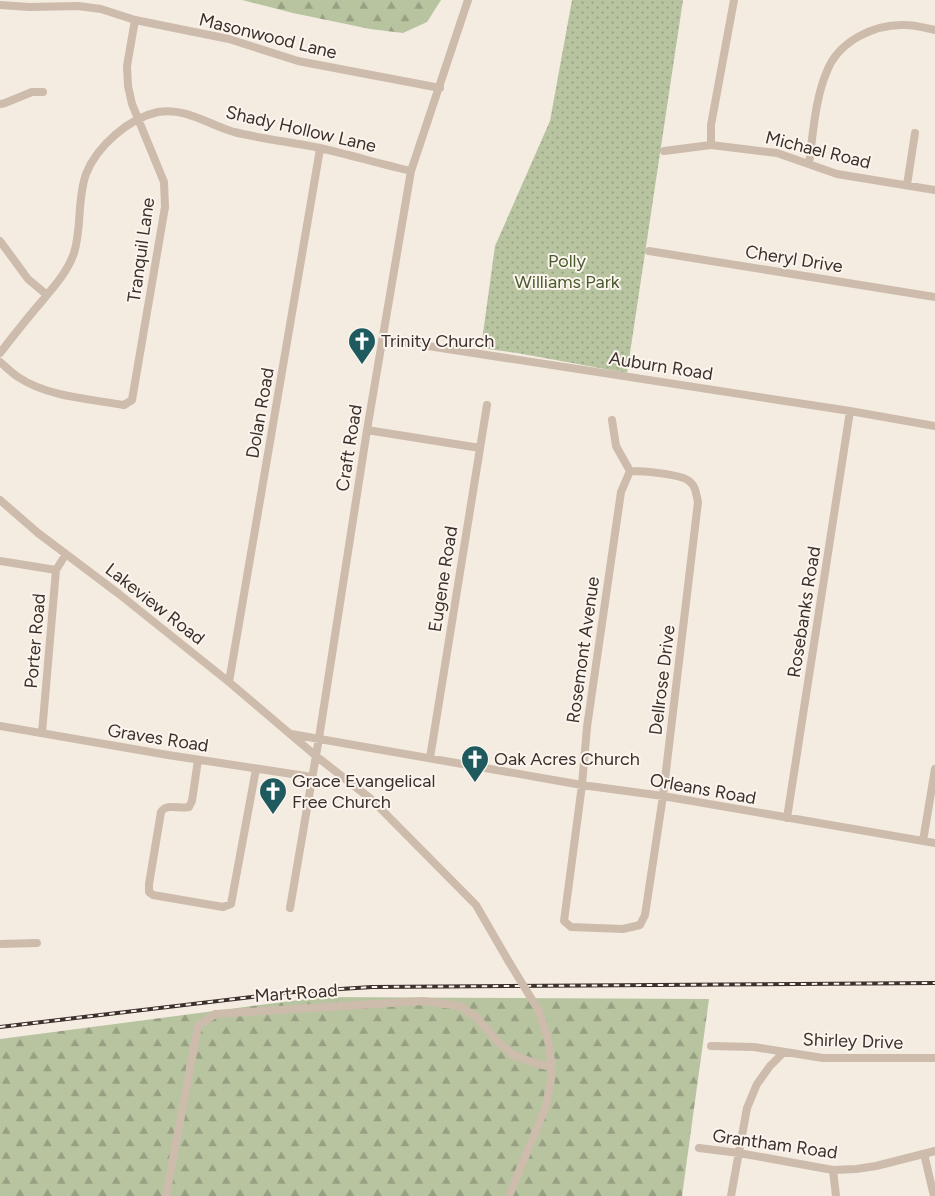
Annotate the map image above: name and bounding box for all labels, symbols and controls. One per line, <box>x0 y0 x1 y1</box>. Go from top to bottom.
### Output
street label: Masonwood Lane <box>197 8 339 64</box>
street label: Shady Hollow Lane <box>224 101 379 157</box>
street label: Michael Road <box>763 126 873 174</box>
street label: Tranquil Lane <box>123 196 159 304</box>
street label: Cheryl Drive <box>744 240 844 278</box>
park label: Polly Williams Park <box>514 250 620 293</box>
church icon: Trinity Church <box>347 326 377 365</box>
place label: Trinity Church <box>381 330 494 352</box>
street label: Auburn Road <box>608 347 714 385</box>
street label: Dolan Road <box>241 366 279 460</box>
street label: Craft Road <box>331 403 367 493</box>
street label: Eugene Road <box>424 525 462 633</box>
street label: Rosebanks Road <box>783 545 825 679</box>
street label: Lakeview Road <box>101 558 209 650</box>
street label: Rosemont Avenue <box>562 575 604 725</box>
street label: Porter Road <box>20 593 50 689</box>
street label: Dellrose Drive <box>644 623 680 736</box>
street label: Graves Road <box>106 719 210 757</box>
church icon: Oak Acres Church <box>460 744 490 783</box>
place label: Oak Acres Church <box>494 748 640 770</box>
street label: Orleans Road <box>648 769 758 809</box>
place label: Grace Evangelical Free Church <box>292 770 435 813</box>
church icon: Grace Evangelical Free Church <box>258 776 288 815</box>
street label: Mart Road <box>254 979 338 1007</box>
street label: Shirley Drive <box>802 1028 904 1054</box>
street label: Grantham Road <box>711 1124 839 1164</box>

